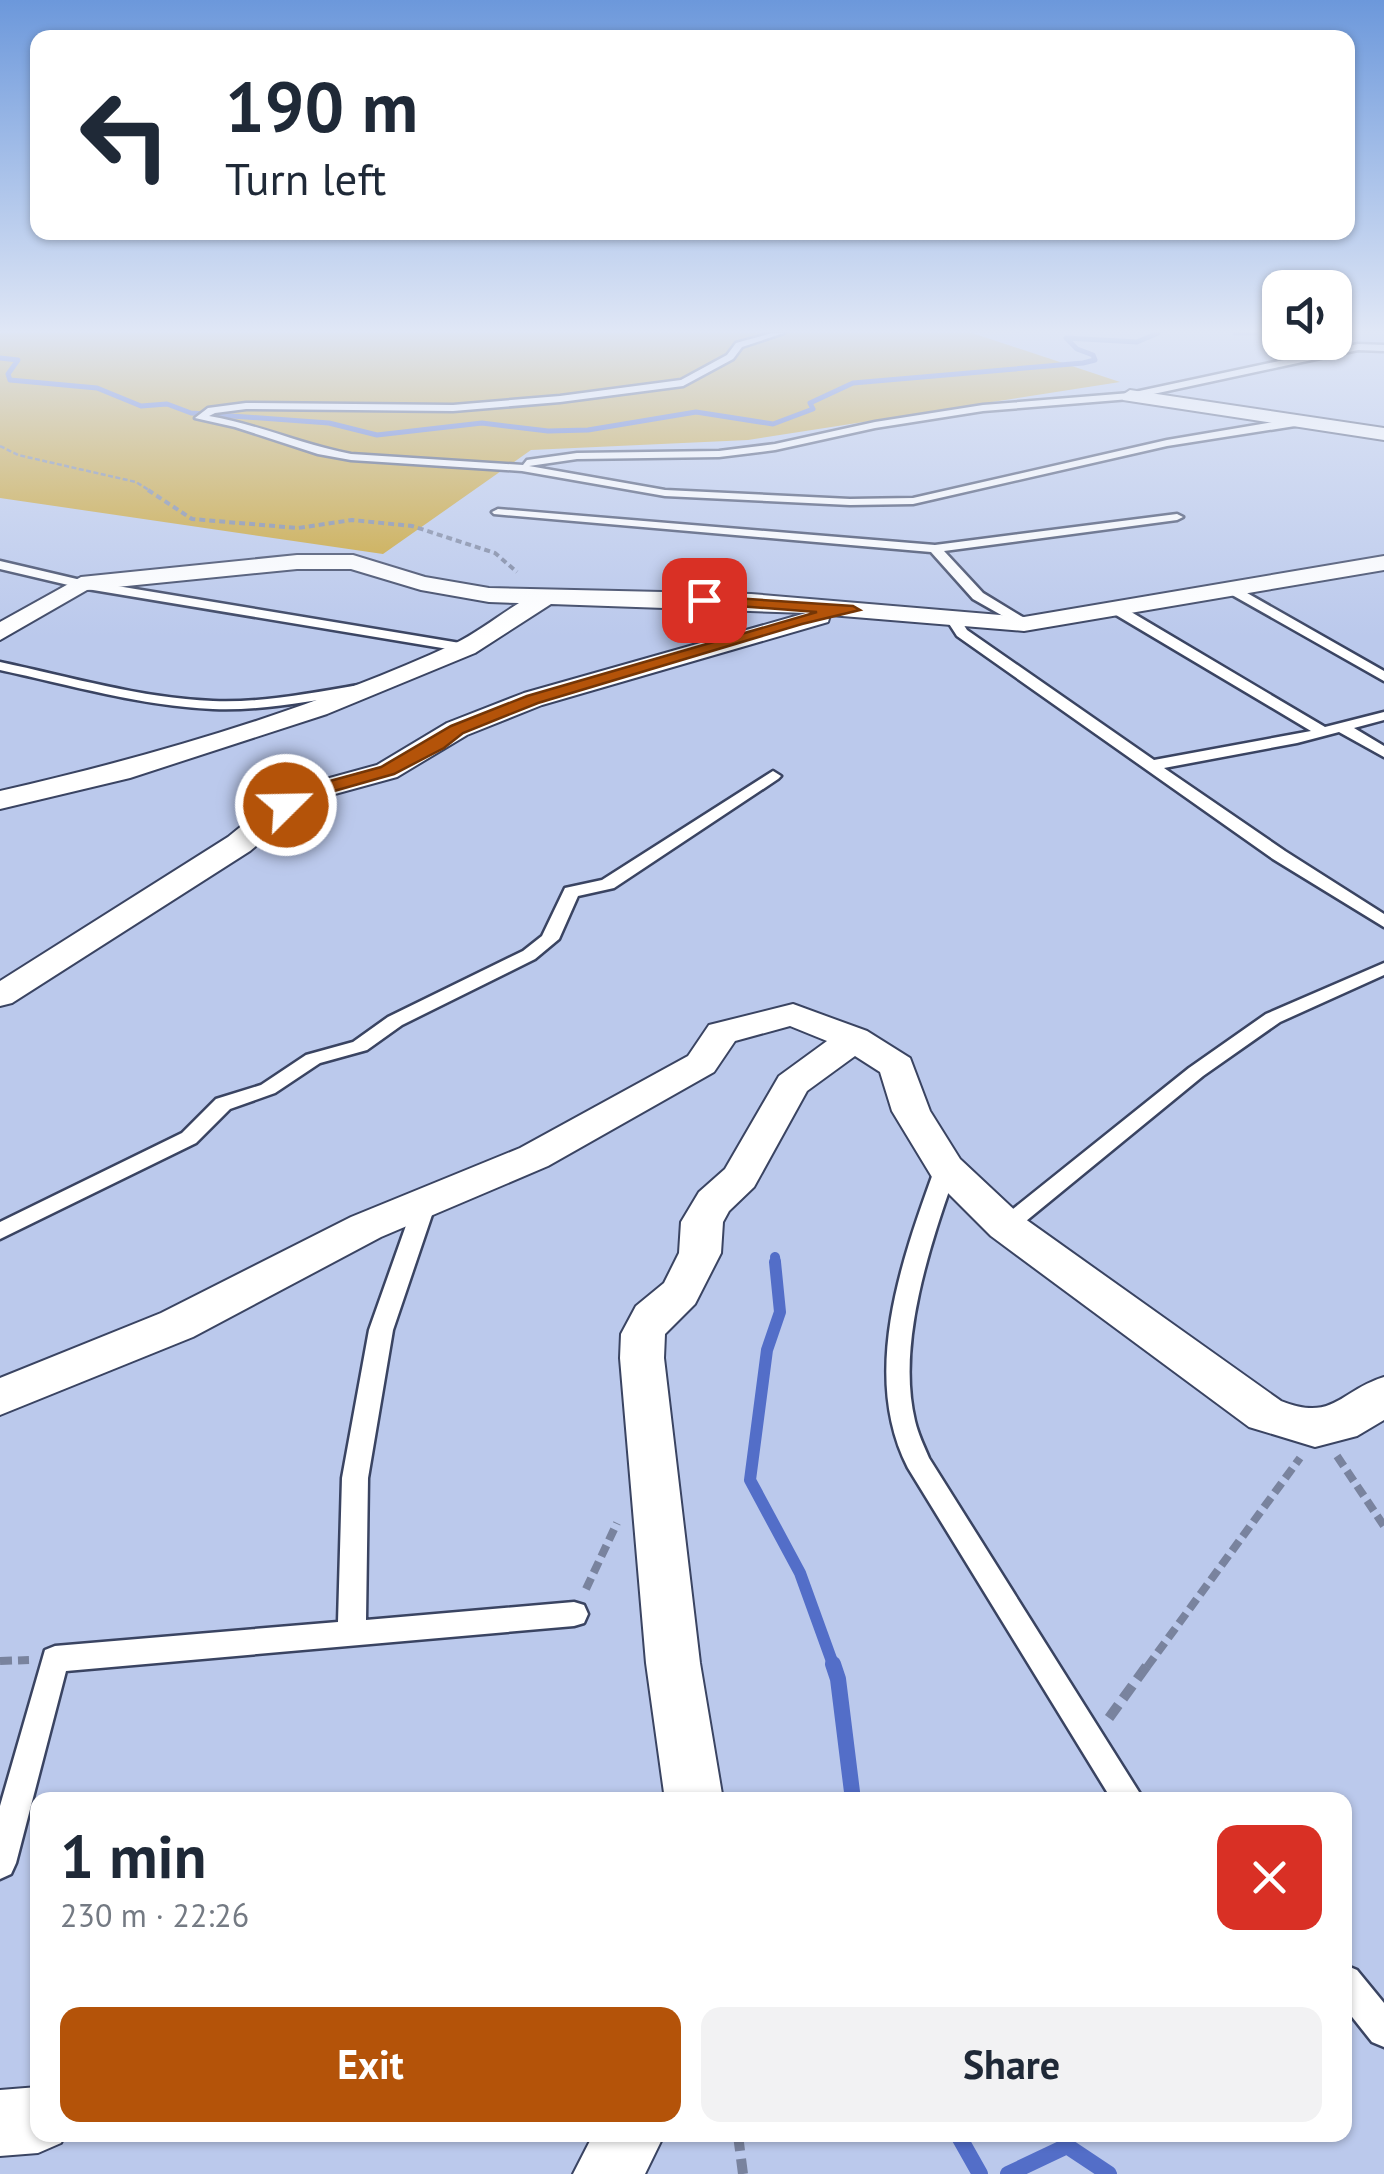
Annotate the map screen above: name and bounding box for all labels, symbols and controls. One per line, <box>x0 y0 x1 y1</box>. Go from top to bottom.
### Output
text: 190 m <box>225 61 418 151</box>
icon: left <box>60 70 190 200</box>
text: Turn left <box>225 149 386 207</box>
map controls <box>1262 270 1352 360</box>
button: sound <box>1262 270 1352 360</box>
pin <box>662 558 747 643</box>
icon: arrive <box>677 573 732 628</box>
position arrow <box>234 753 338 857</box>
text: 1 min <box>60 1817 206 1895</box>
button: close <box>1217 1825 1322 1930</box>
text: 230 m · 22:26 <box>60 1894 249 1936</box>
button: Exit <box>60 2007 681 2122</box>
button: Share <box>701 2007 1322 2122</box>

